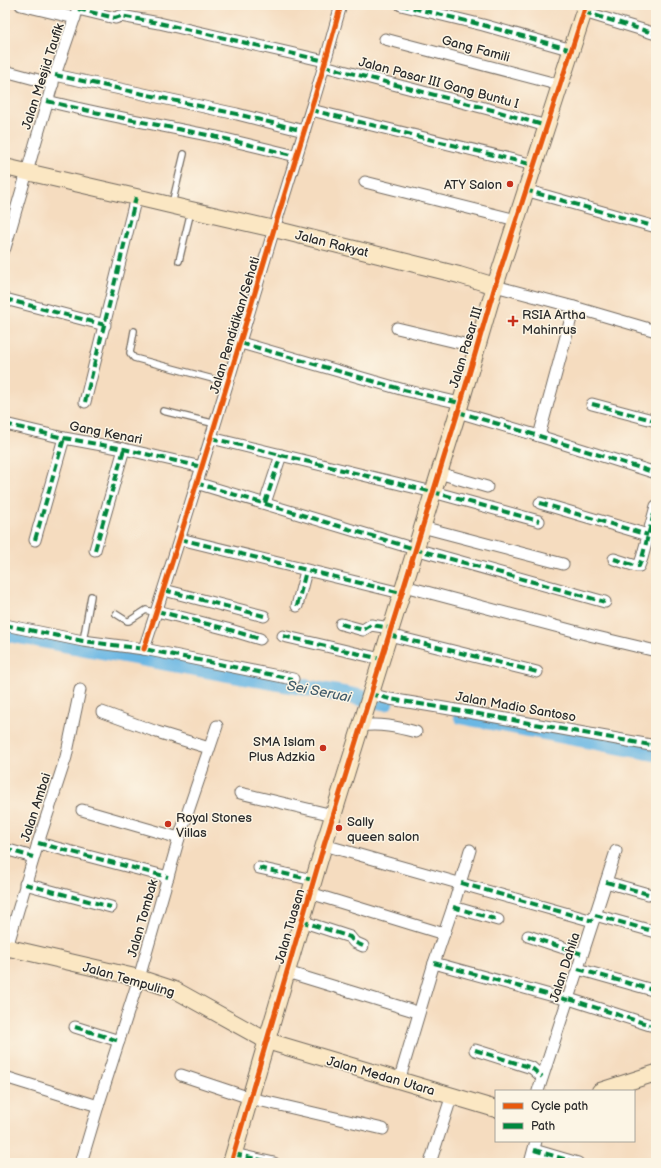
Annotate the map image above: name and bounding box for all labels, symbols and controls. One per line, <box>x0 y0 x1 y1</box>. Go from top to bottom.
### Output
street label: Jalan Mesjid Taufik <box>18 21 68 131</box>
street label: Gang Famili <box>440 32 512 66</box>
street label: Jalan Pasar III Gang Buntu I <box>357 54 521 112</box>
place label: ATY Salon <box>444 177 502 193</box>
marker: ATY Salon <box>505 179 515 189</box>
street label: Jalan Rakyat <box>293 227 370 261</box>
street label: Jalan Pendidikan/Sehati <box>206 255 263 396</box>
street label: Jalan Pasar III <box>446 305 486 390</box>
place label: RSIA Artha Mahinrus <box>522 307 586 338</box>
marker: RSIA Artha Mahinrus <box>507 315 519 327</box>
street label: Gang Kenari <box>68 418 144 448</box>
water label: Sei Seruai <box>285 677 353 706</box>
street label: Jalan Madio Santoso <box>454 689 577 725</box>
place label: SMA Islam Plus Adzkia <box>249 734 315 765</box>
marker: SMA Islam Plus Adzkia <box>318 743 328 753</box>
street label: Jalan Ambai <box>17 771 55 844</box>
place label: Royal Stones Villas <box>176 810 252 841</box>
place label: Sally queen salon <box>347 814 419 845</box>
marker: Royal Stones Villas <box>163 819 173 829</box>
marker: Sally queen salon <box>334 823 344 833</box>
street label: Jalan Tombak <box>124 877 162 959</box>
street label: Jalan Tuasan <box>272 887 308 966</box>
street label: Jalan Dahlia <box>546 931 584 1004</box>
street label: Jalan Tempuling <box>81 959 177 1001</box>
street label: Jalan Medan Utara <box>325 1053 437 1099</box>
legend <box>495 1090 635 1142</box>
text: Cycle path <box>531 1099 588 1114</box>
text: Path <box>531 1119 556 1134</box>

